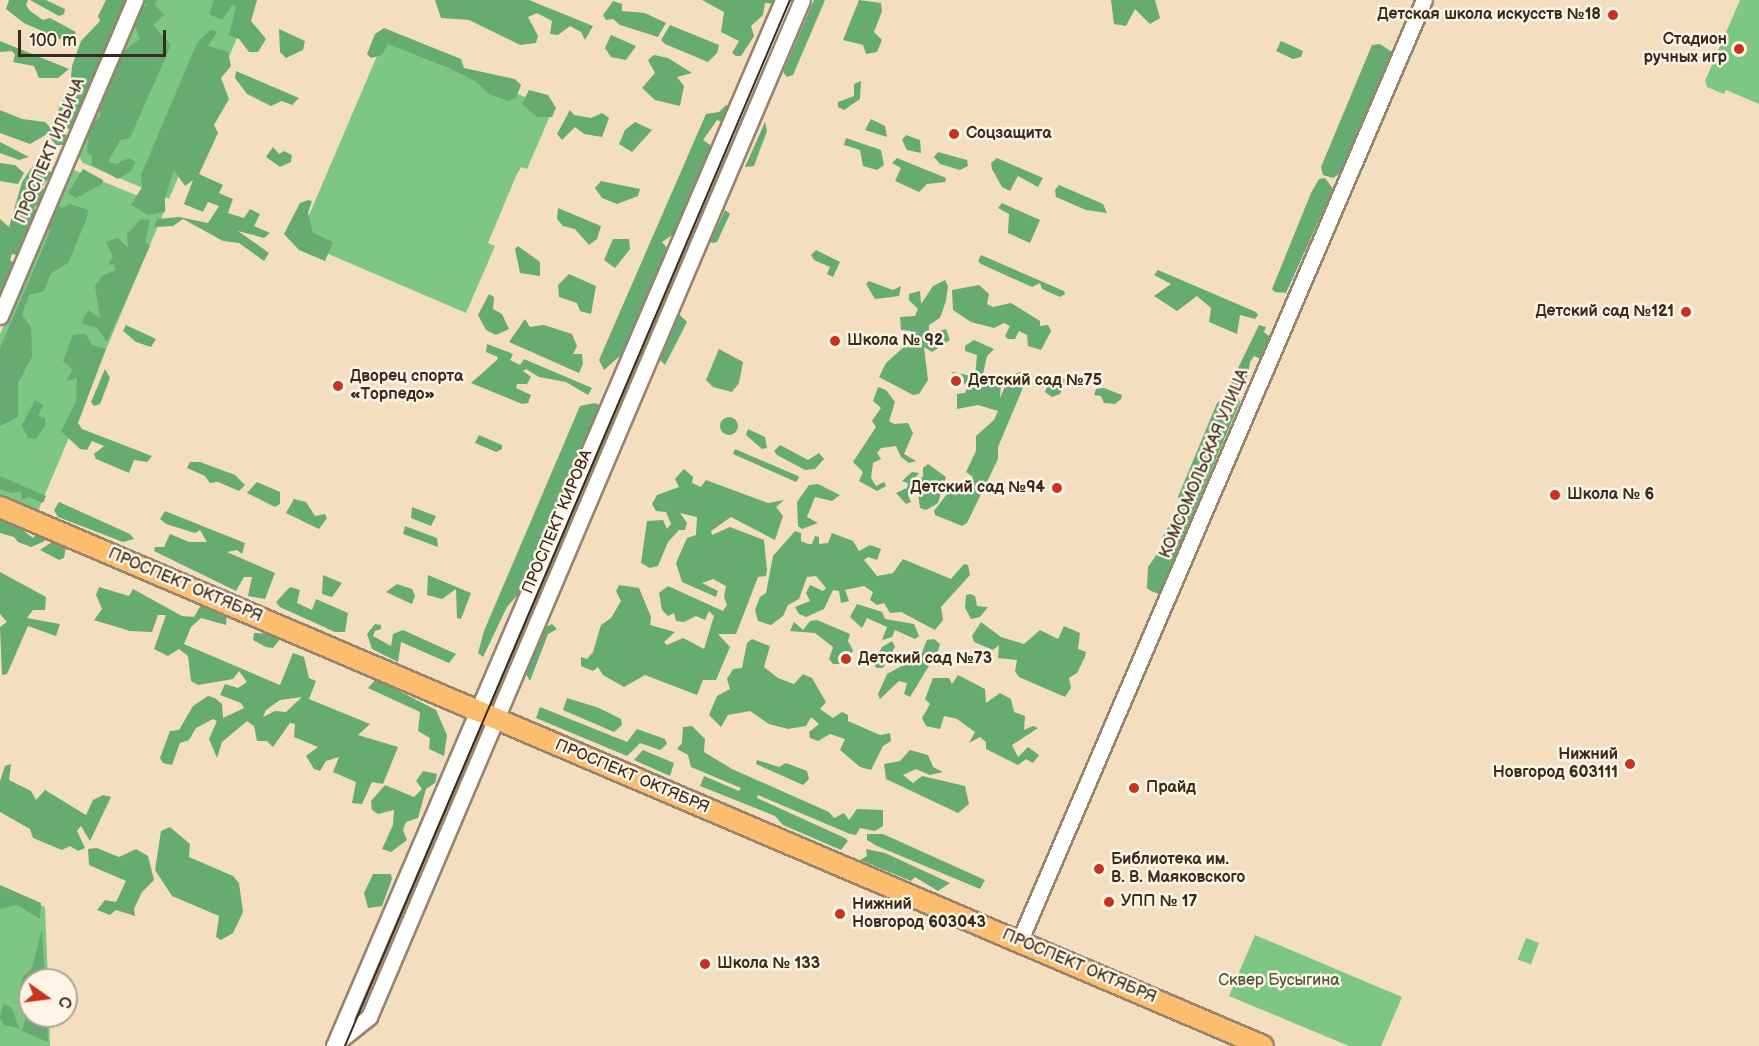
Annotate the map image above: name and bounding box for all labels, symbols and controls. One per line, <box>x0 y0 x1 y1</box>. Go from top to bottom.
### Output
place label: Детская школа искусств №18 <box>1377 5 1601 25</box>
marker: Детская школа искусств №18 <box>1606 8 1620 22</box>
scale bar <box>21 18 170 56</box>
text: 100 m <box>29 30 77 51</box>
place label: Стадион ручных игр <box>1644 30 1727 68</box>
marker: Стадион ручных игр <box>1732 42 1746 56</box>
street label: ПРОСПЕКТ ИЛЬИЧА <box>12 76 90 226</box>
place label: Соцзащита <box>966 124 1052 144</box>
marker: Соцзащита <box>947 127 961 141</box>
place label: Детский сад №121 <box>1535 302 1674 322</box>
marker: Детский сад №121 <box>1679 305 1693 319</box>
place label: Школа № 92 <box>847 331 944 351</box>
marker: Школа № 92 <box>828 334 842 348</box>
place label: Дворец спорта «Торпедо» <box>350 367 463 405</box>
street label: КОМСОМОЛЬСКАЯ УЛИЦА <box>1156 367 1254 561</box>
place label: Детский сад №75 <box>968 371 1102 391</box>
marker: Детский сад №75 <box>949 374 963 388</box>
marker: Дворец спорта «Торпедо» <box>331 379 345 393</box>
street label: ПРОСПЕКТ КИРОВА <box>519 447 597 597</box>
place label: Детский сад №94 <box>910 478 1045 498</box>
marker: Детский сад №94 <box>1050 481 1064 495</box>
place label: Школа № 6 <box>1567 485 1654 505</box>
marker: Школа № 6 <box>1548 488 1562 502</box>
street label: ПРОСПЕКТ ОКТЯБРЯ <box>105 545 265 627</box>
place label: Детский сад №73 <box>858 649 992 669</box>
marker: Детский сад №73 <box>839 652 853 666</box>
street label: ПРОСПЕКТ ОКТЯБРЯ <box>552 736 712 818</box>
place label: Нижний Новгород 603111 <box>1493 745 1618 783</box>
marker: Нижний Новгород 603111 <box>1623 757 1637 771</box>
place label: Прайд <box>1146 778 1196 798</box>
marker: Прайд <box>1127 781 1141 795</box>
place label: Библиотека им. В. В. Маяковского <box>1111 850 1245 888</box>
marker: Библиотека им. В. В. Маяковского <box>1092 862 1106 876</box>
place label: УПП № 17 <box>1121 892 1197 912</box>
place label: Нижний Новгород 603043 <box>852 895 986 933</box>
marker: УПП № 17 <box>1102 895 1116 909</box>
marker: Нижний Новгород 603043 <box>833 907 847 921</box>
street label: ПРОСПЕКТ ОКТЯБРЯ <box>999 926 1159 1008</box>
place label: Школа № 133 <box>717 954 820 974</box>
marker: Школа № 133 <box>698 957 712 971</box>
north arrow <box>18 968 78 1028</box>
park label: Сквер Бусыгина <box>1218 971 1340 991</box>
text: С <box>53 994 75 1010</box>

